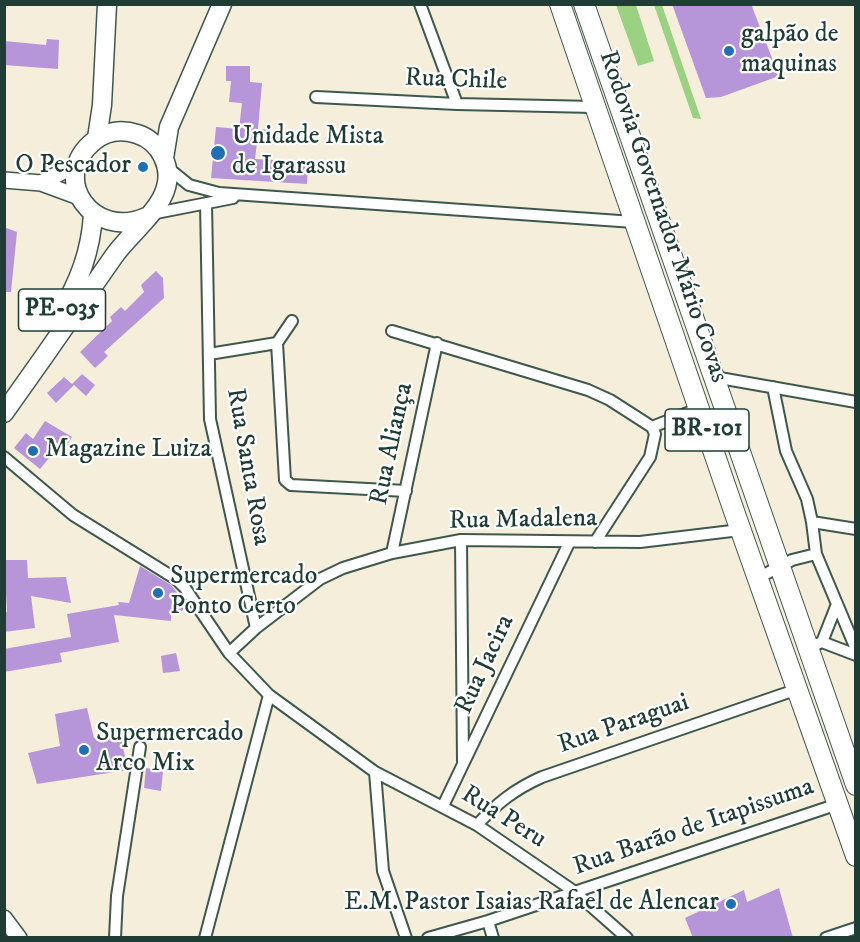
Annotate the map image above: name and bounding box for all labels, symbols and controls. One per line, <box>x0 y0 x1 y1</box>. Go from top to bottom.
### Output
place label: galpão de maquinas <box>741 20 839 82</box>
marker: galpão de maquinas <box>722 44 736 58</box>
street label: Rodovia Governador Mário Covas <box>590 47 734 387</box>
street label: Rua Chile <box>404 64 508 98</box>
place label: Unidade Mista de Igarassu <box>232 122 384 184</box>
marker: Unidade Mista de Igarassu <box>209 144 227 162</box>
place label: O Pescador <box>15 151 131 183</box>
marker: O Pescador <box>136 160 150 174</box>
road number: PE-035 <box>19 289 106 331</box>
street label: Rua Aliança <box>365 380 421 508</box>
street label: Rua Santa Rosa <box>218 386 276 548</box>
road number: BR-101 <box>665 409 749 451</box>
place label: Magazine Luiza <box>45 435 212 467</box>
marker: Magazine Luiza <box>26 444 40 458</box>
street label: Rua Madalena <box>449 504 597 538</box>
place label: Supermercado Ponto Certo <box>170 562 317 624</box>
marker: Supermercado Ponto Certo <box>151 586 165 600</box>
street label: Rua Jacira <box>449 610 523 720</box>
street label: Rua Paraguai <box>554 688 694 762</box>
place label: Supermercado Arco Mix <box>96 719 243 780</box>
marker: Supermercado Arco Mix <box>77 743 91 757</box>
street label: Rua Barão de Itapissuma <box>570 772 818 884</box>
street label: Rua Peru <box>455 780 551 856</box>
place label: E.M. Pastor Isaias Rafael de Alencar <box>344 888 719 920</box>
marker: E.M. Pastor Isaias Rafael de Alencar <box>724 897 738 911</box>

